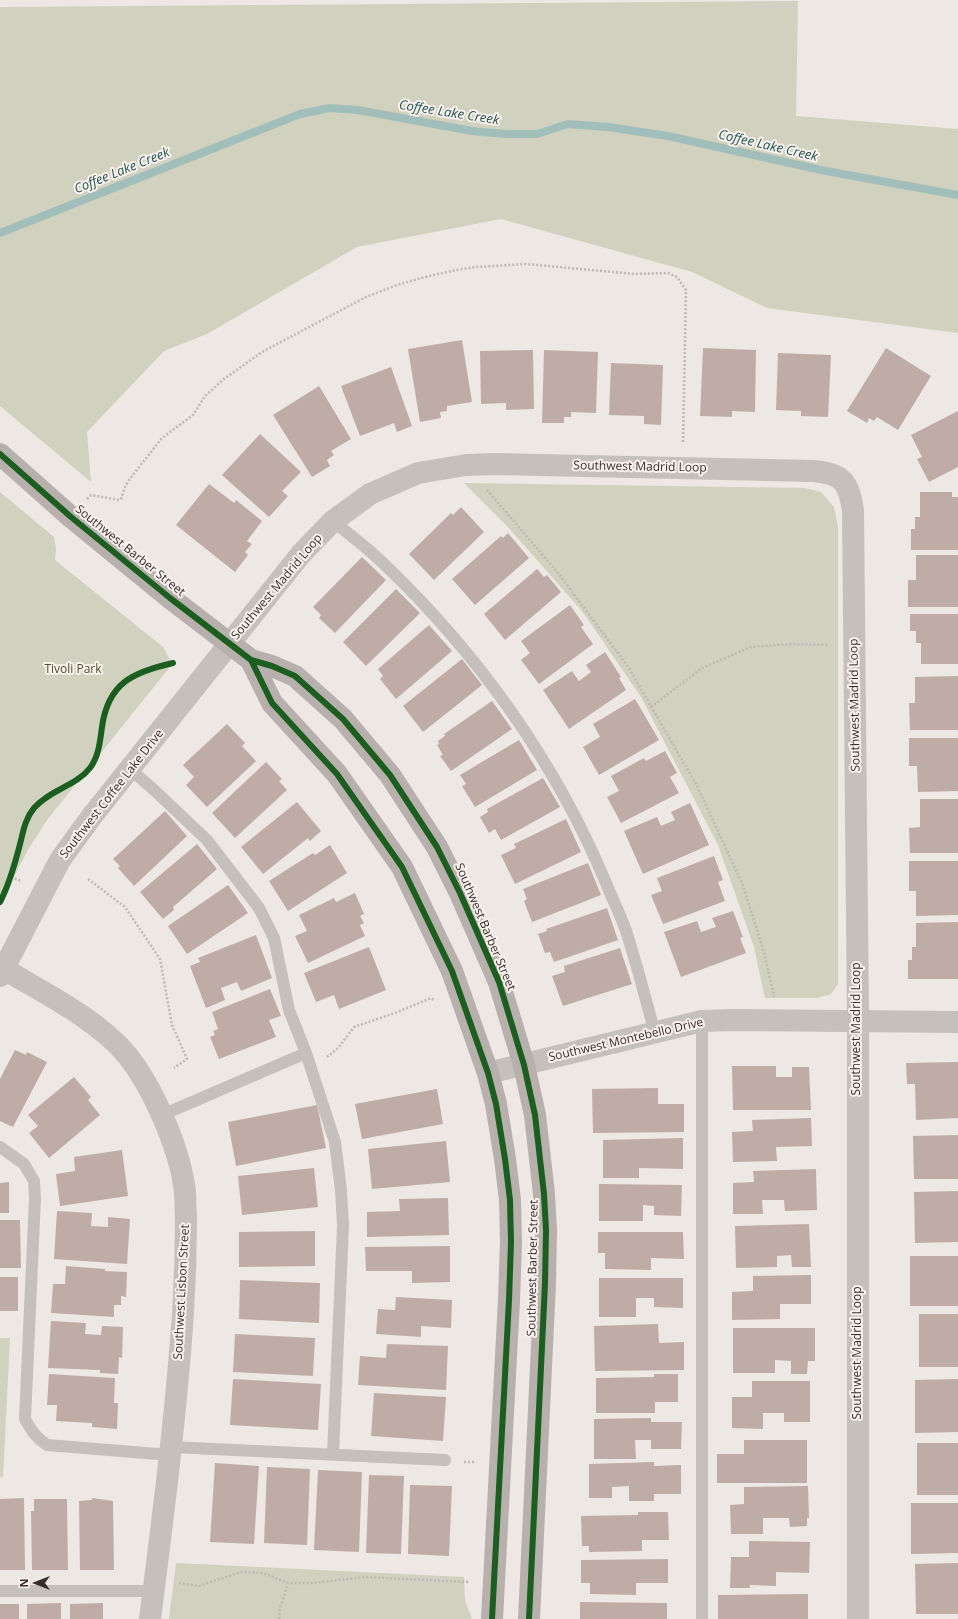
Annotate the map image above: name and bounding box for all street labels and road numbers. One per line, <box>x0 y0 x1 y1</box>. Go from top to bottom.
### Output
street label: Southwest Madrid Loop <box>573 459 707 475</box>
street label: Southwest Barber Street <box>72 502 188 600</box>
street label: Southwest Madrid Loop <box>229 531 325 643</box>
street label: Southwest Madrid Loop <box>847 638 863 772</box>
street label: Southwest Coffee Lake Drive <box>57 727 167 861</box>
street label: Southwest Barber Street <box>452 861 518 993</box>
street label: Southwest Madrid Loop <box>850 962 864 1096</box>
street label: Southwest Montebello Drive <box>547 1015 705 1065</box>
street label: Southwest Barber Street <box>525 1199 541 1337</box>
street label: Southwest Lisbon Street <box>171 1224 193 1360</box>
street label: Southwest Madrid Loop <box>851 1286 865 1420</box>

